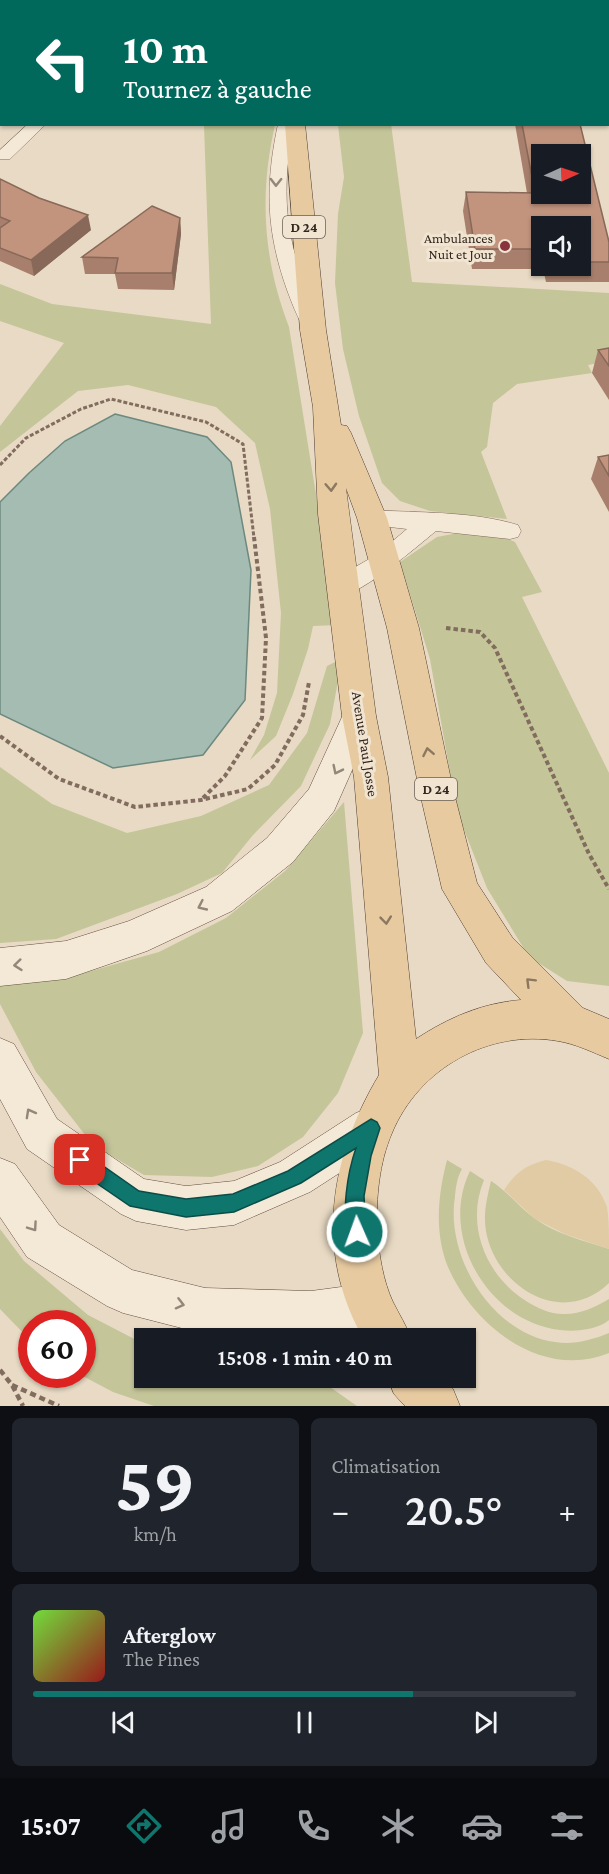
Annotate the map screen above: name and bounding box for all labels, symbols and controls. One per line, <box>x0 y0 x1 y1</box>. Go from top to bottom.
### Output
icon: left <box>24 24 102 102</box>
text: 10 m <box>123 25 208 72</box>
text: Tournez à gauche <box>123 74 312 104</box>
north arrow <box>531 144 591 204</box>
map controls <box>531 144 591 276</box>
one-way arrow <box>270 177 283 186</box>
road number: D 24 <box>283 216 325 238</box>
button: sound <box>531 216 591 276</box>
place label: Ambulances Nuit et Jour <box>424 230 493 262</box>
marker: Ambulances Nuit et Jour <box>498 239 512 253</box>
one-way arrow <box>324 482 337 491</box>
street label: Avenue Paul Josse <box>348 690 381 798</box>
one-way arrow <box>422 747 435 757</box>
one-way arrow <box>332 764 344 775</box>
road number: D 24 <box>415 778 457 800</box>
one-way arrow <box>198 899 209 911</box>
one-way arrow <box>379 915 392 924</box>
one-way arrow <box>13 959 23 971</box>
one-way arrow <box>526 978 537 989</box>
one-way arrow <box>26 1109 37 1119</box>
pin <box>54 1134 105 1185</box>
icon: arrive <box>63 1143 96 1176</box>
position arrow <box>325 1200 389 1264</box>
one-way arrow <box>26 1220 37 1231</box>
one-way arrow <box>175 1297 185 1310</box>
speed limit sign: 60 <box>18 1310 96 1388</box>
text: 15:08 · 1 min · 40 m <box>218 1345 392 1370</box>
text: 59 <box>115 1440 195 1527</box>
text: Climatisation <box>332 1455 441 1477</box>
text: 20.5° <box>405 1485 502 1535</box>
text: − <box>332 1492 349 1529</box>
text: + <box>559 1492 576 1529</box>
text: km/h <box>134 1523 177 1545</box>
text: Afterglow <box>123 1623 216 1648</box>
text: The Pines <box>123 1648 200 1670</box>
icon: previous <box>107 1706 140 1739</box>
icon: pause <box>288 1706 321 1739</box>
icon: next <box>469 1706 502 1739</box>
icon: directions <box>123 1805 165 1847</box>
icon: music <box>208 1805 250 1847</box>
icon: phone <box>292 1805 334 1847</box>
icon: climate <box>377 1805 419 1847</box>
icon: car <box>461 1805 503 1847</box>
icon: filters <box>546 1805 588 1847</box>
text: 15:07 <box>21 1811 81 1841</box>

